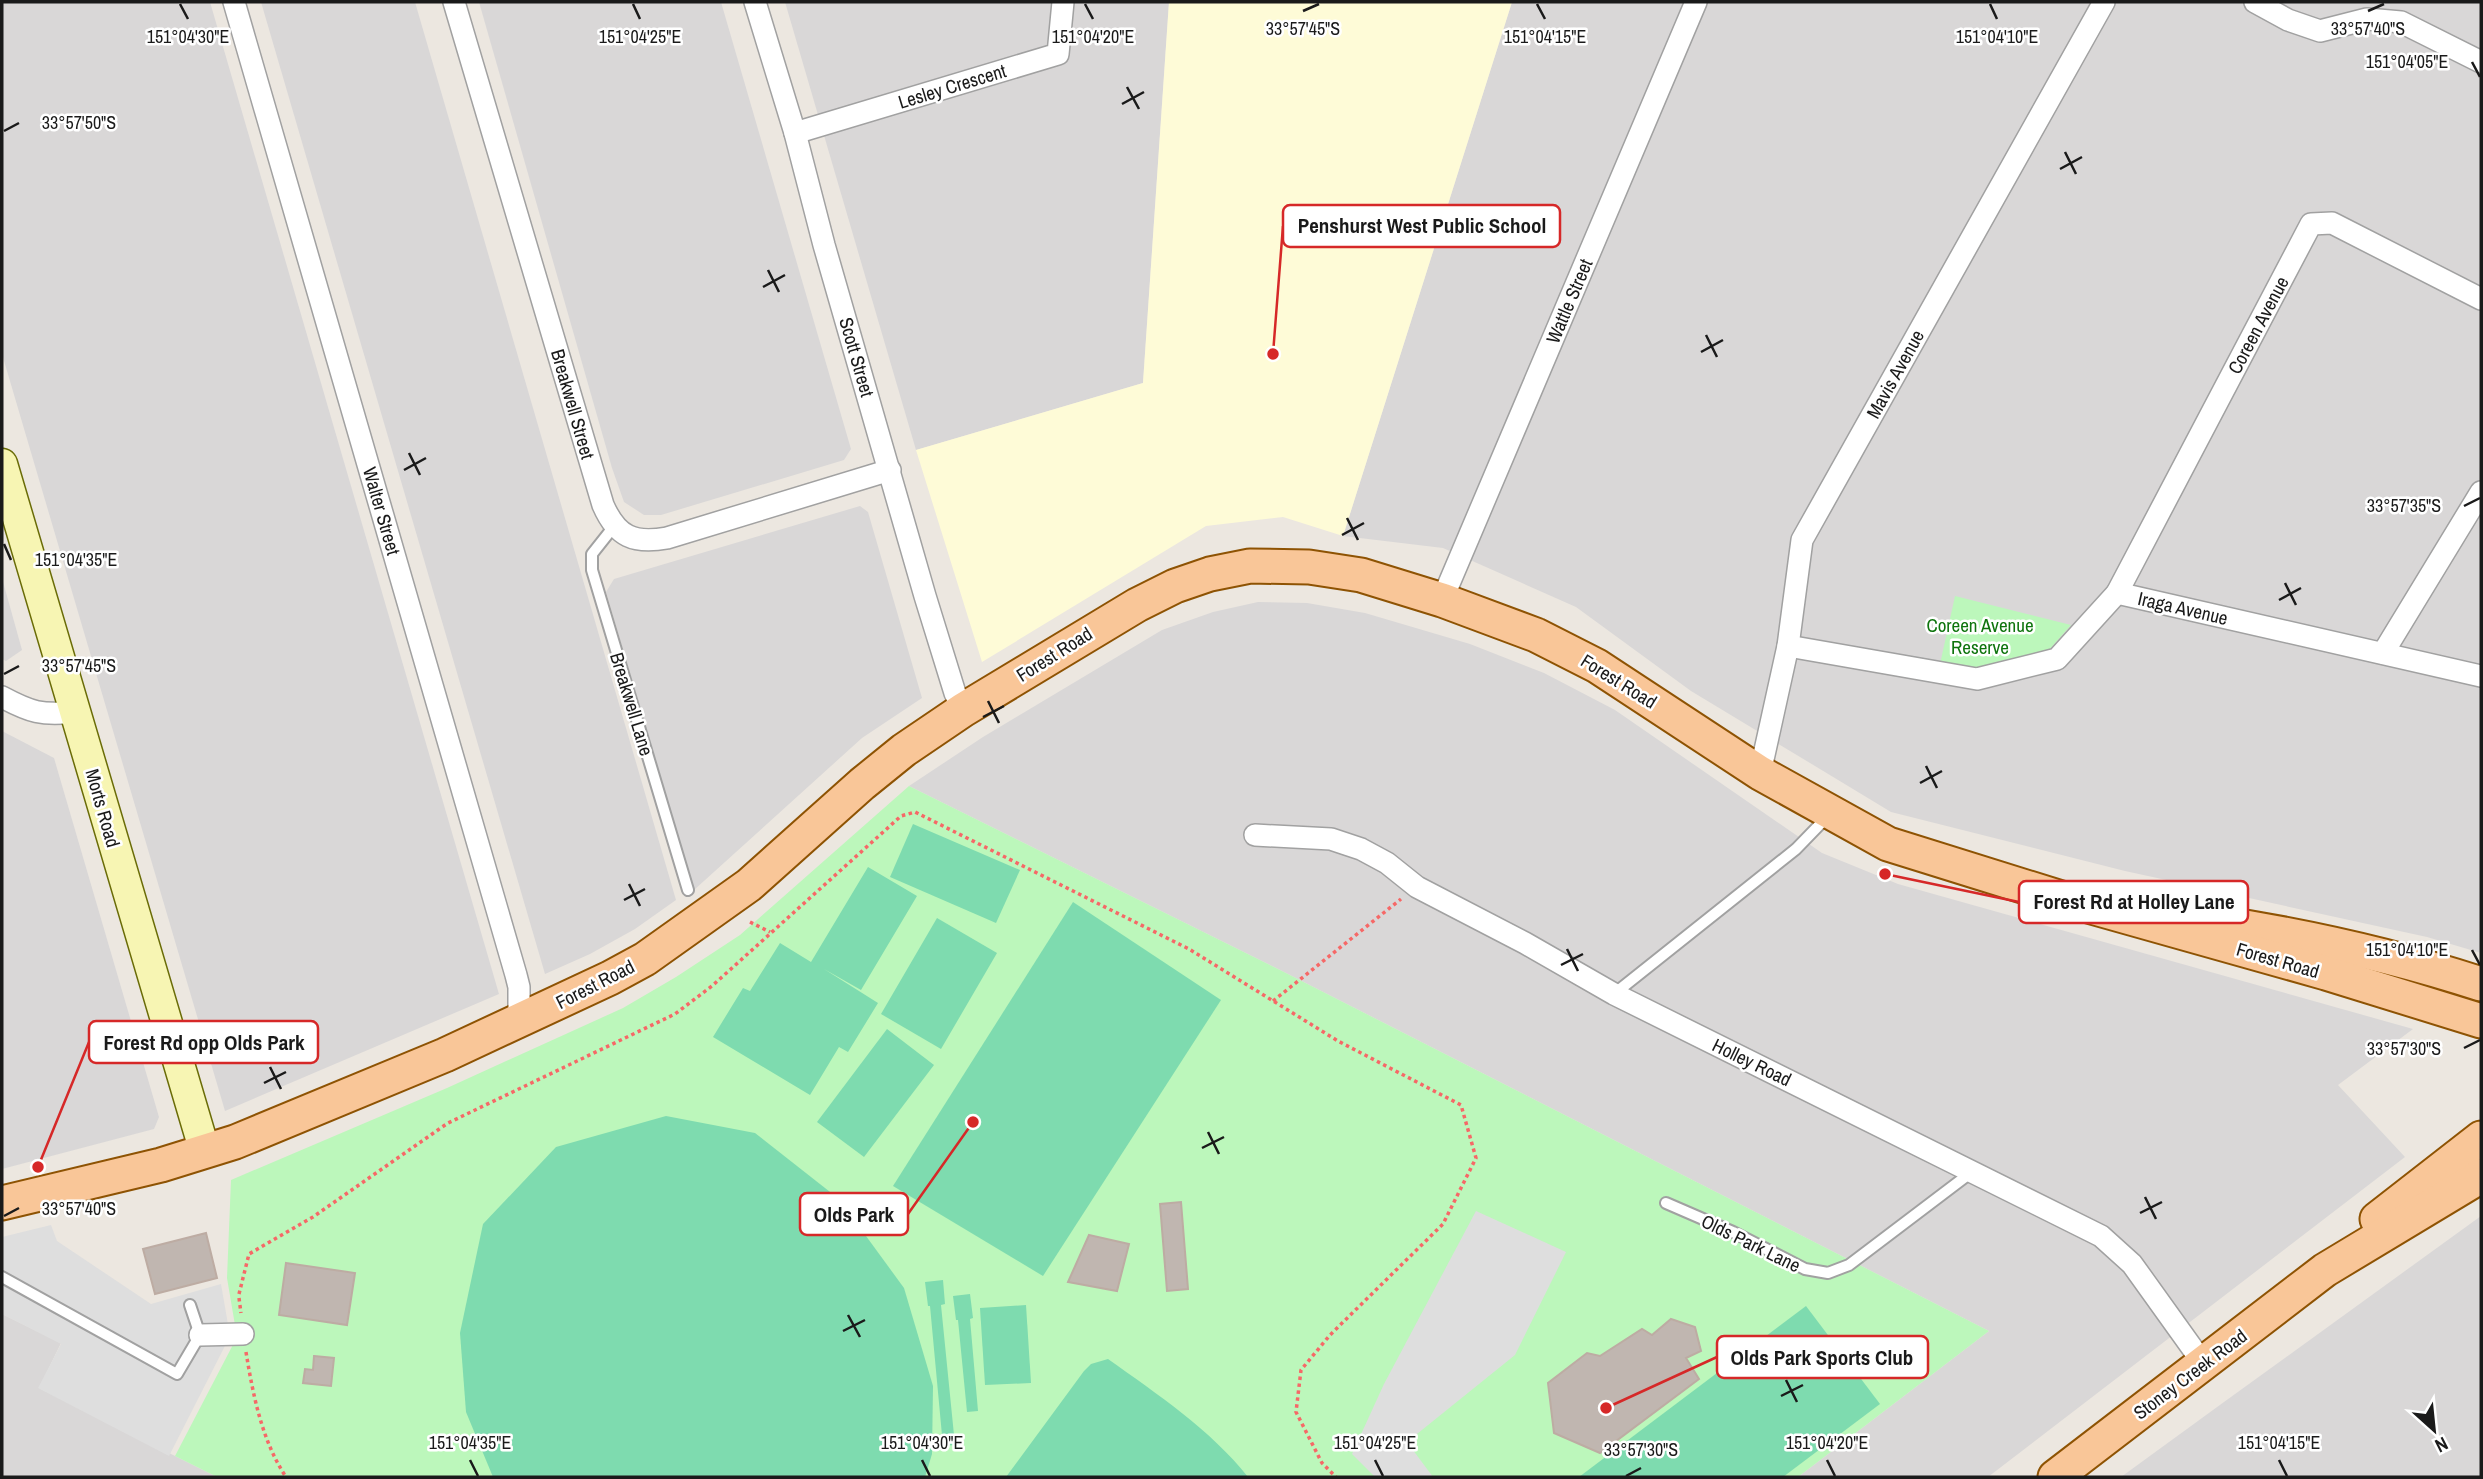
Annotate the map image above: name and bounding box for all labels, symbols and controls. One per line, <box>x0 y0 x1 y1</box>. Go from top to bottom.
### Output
text: 33°57'45"S <box>1266 16 1340 41</box>
text: 33°57'40"S <box>2331 16 2405 41</box>
text: 151°04'30"E <box>147 24 229 49</box>
text: 151°04'25"E <box>599 24 681 49</box>
text: 151°04'20"E <box>1052 24 1134 49</box>
text: 151°04'15"E <box>1504 24 1586 49</box>
text: 151°04'10"E <box>1956 24 2038 49</box>
text: 151°04'05"E <box>2366 49 2448 74</box>
street label: Lesley Crescent <box>895 57 1010 115</box>
text: 33°57'50"S <box>42 110 116 135</box>
callout: Penshurst West Public School <box>1283 205 1560 247</box>
text: Penshurst West Public School <box>1298 211 1546 240</box>
street label: Wattle Street <box>1540 254 1599 347</box>
street label: Coreen Avenue <box>2221 272 2295 378</box>
street label: Scott Street <box>833 314 881 400</box>
street label: Mavis Avenue <box>1860 325 1930 423</box>
street label: Breakwell Street <box>545 346 601 463</box>
street label: Walter Street <box>357 464 407 559</box>
text: 33°57'35"S <box>2367 493 2441 518</box>
text: 151°04'35"E <box>35 547 117 572</box>
street label: Iraga Avenue <box>2135 585 2231 631</box>
park label: Coreen Avenue Reserve <box>1926 612 2034 660</box>
street label: Forest Road <box>1011 620 1097 688</box>
street label: Forest Road <box>1576 647 1662 715</box>
street label: Breakwell Lane <box>604 649 660 759</box>
text: 33°57'45"S <box>42 653 116 678</box>
street label: Morts Road <box>79 766 127 850</box>
callout: Forest Rd at Holley Lane <box>2019 881 2248 923</box>
text: Forest Rd at Holley Lane <box>2033 887 2235 916</box>
street label: Forest Road <box>2234 936 2322 984</box>
text: 151°04'10"E <box>2366 937 2448 962</box>
street label: Forest Road <box>551 953 639 1015</box>
callout: Forest Rd opp Olds Park <box>89 1021 318 1063</box>
text: Forest Rd opp Olds Park <box>103 1028 305 1057</box>
street label: Holley Road <box>1708 1032 1796 1092</box>
text: 33°57'30"S <box>2367 1036 2441 1061</box>
callout: Olds Park <box>800 1193 908 1235</box>
text: 33°57'40"S <box>42 1196 116 1221</box>
text: Olds Park <box>814 1200 895 1229</box>
street label: Olds Park Lane <box>1697 1208 1805 1278</box>
street label: Stoney Creek Road <box>2128 1323 2252 1425</box>
callout: Olds Park Sports Club <box>1717 1336 1928 1378</box>
text: Olds Park Sports Club <box>1731 1343 1913 1372</box>
north arrow <box>2399 1395 2469 1465</box>
text: 151°04'35"E <box>429 1430 511 1455</box>
text: 151°04'30"E <box>881 1430 963 1455</box>
text: 151°04'25"E <box>1334 1430 1416 1455</box>
text: 151°04'20"E <box>1786 1430 1868 1455</box>
text: 151°04'15"E <box>2238 1430 2320 1455</box>
text: N <box>2431 1431 2453 1459</box>
text: 33°57'30"S <box>1604 1437 1678 1462</box>

